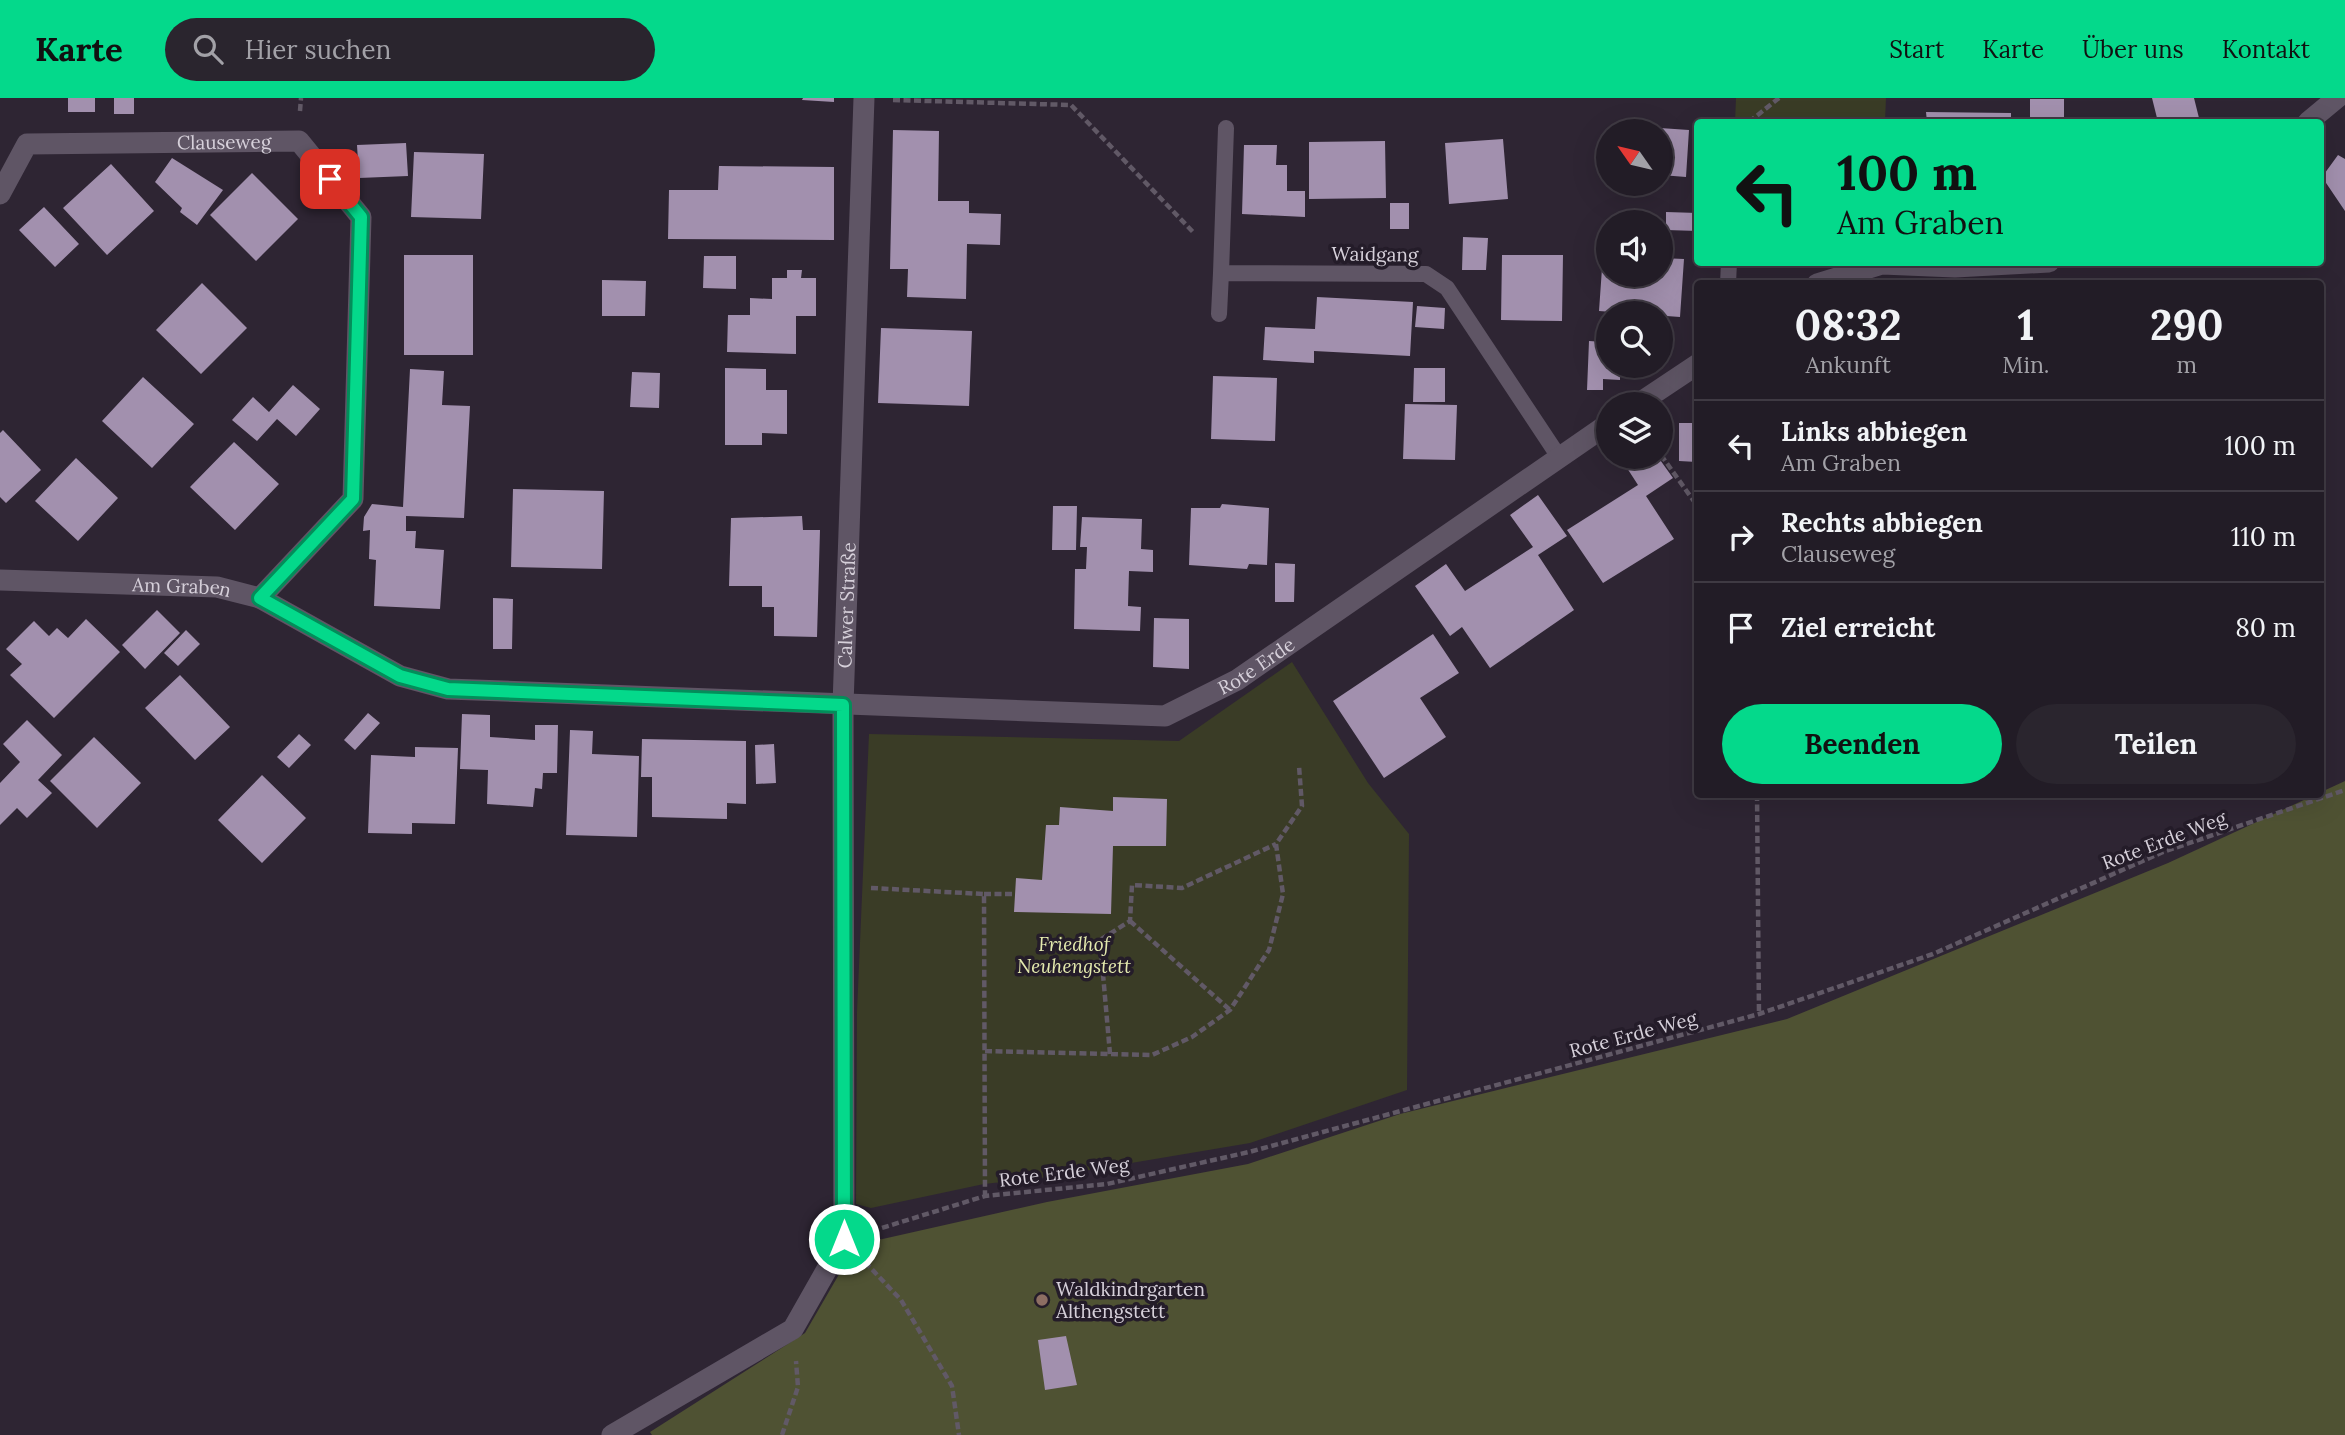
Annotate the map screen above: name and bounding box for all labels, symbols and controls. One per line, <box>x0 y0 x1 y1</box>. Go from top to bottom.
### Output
search box <box>165 18 655 81</box>
text: Karte <box>35 28 123 70</box>
icon: search <box>189 30 227 68</box>
text: Hier suchen <box>245 33 391 66</box>
text: Start <box>1889 34 1944 65</box>
text: Karte <box>1982 34 2044 65</box>
text: Über uns <box>2082 34 2184 65</box>
text: Kontakt <box>2222 34 2310 65</box>
north arrow <box>1596 119 1673 196</box>
map controls <box>1596 119 1673 469</box>
street label: Clauseweg <box>177 129 272 154</box>
text: 100 m <box>1837 141 1977 203</box>
icon: left <box>1722 147 1813 238</box>
pin <box>300 149 360 209</box>
icon: arrive <box>311 160 349 198</box>
text: Am Graben <box>1837 202 2004 243</box>
button: sound <box>1596 210 1673 287</box>
street label: Waidgang <box>1331 241 1419 267</box>
text: 08:32 <box>1795 298 1902 352</box>
text: 1 <box>2017 298 2034 352</box>
text: 290 <box>2150 298 2223 352</box>
button: search <box>1596 301 1673 378</box>
text: Ankunft <box>1805 350 1891 379</box>
text: Min. <box>2002 350 2050 379</box>
text: m <box>2176 350 2197 379</box>
button: layers <box>1596 392 1673 469</box>
text: Links abbiegen <box>1781 415 1967 448</box>
icon: left <box>1722 427 1760 465</box>
text: 100 m <box>2224 429 2296 462</box>
text: Am Graben <box>1781 448 1901 477</box>
text: Rechts abbiegen <box>1781 506 1983 539</box>
icon: right <box>1722 518 1760 556</box>
text: 110 m <box>2231 520 2296 553</box>
text: Clauseweg <box>1781 539 1895 568</box>
street label: Calwer Straße <box>832 542 861 669</box>
street label: Am Graben <box>131 572 234 602</box>
icon: arrive <box>1722 609 1760 647</box>
text: Ziel erreicht <box>1781 611 1935 644</box>
text: 80 m <box>2235 611 2296 644</box>
street label: Rote Erde <box>1214 632 1299 700</box>
button: Beenden <box>1722 704 2002 784</box>
button: Teilen <box>2016 704 2296 784</box>
street label: Rote Erde Weg <box>2098 805 2230 875</box>
park label: Friedhof Neuhengstett <box>1017 932 1131 978</box>
street label: Rote Erde Weg <box>1567 1005 1700 1063</box>
street label: Rote Erde Weg <box>997 1152 1131 1192</box>
position arrow <box>807 1202 881 1276</box>
place label: Waldkindrgarten Althengstett <box>1055 1277 1205 1323</box>
marker: Waldkindrgarten Althengstett <box>1034 1292 1050 1308</box>

